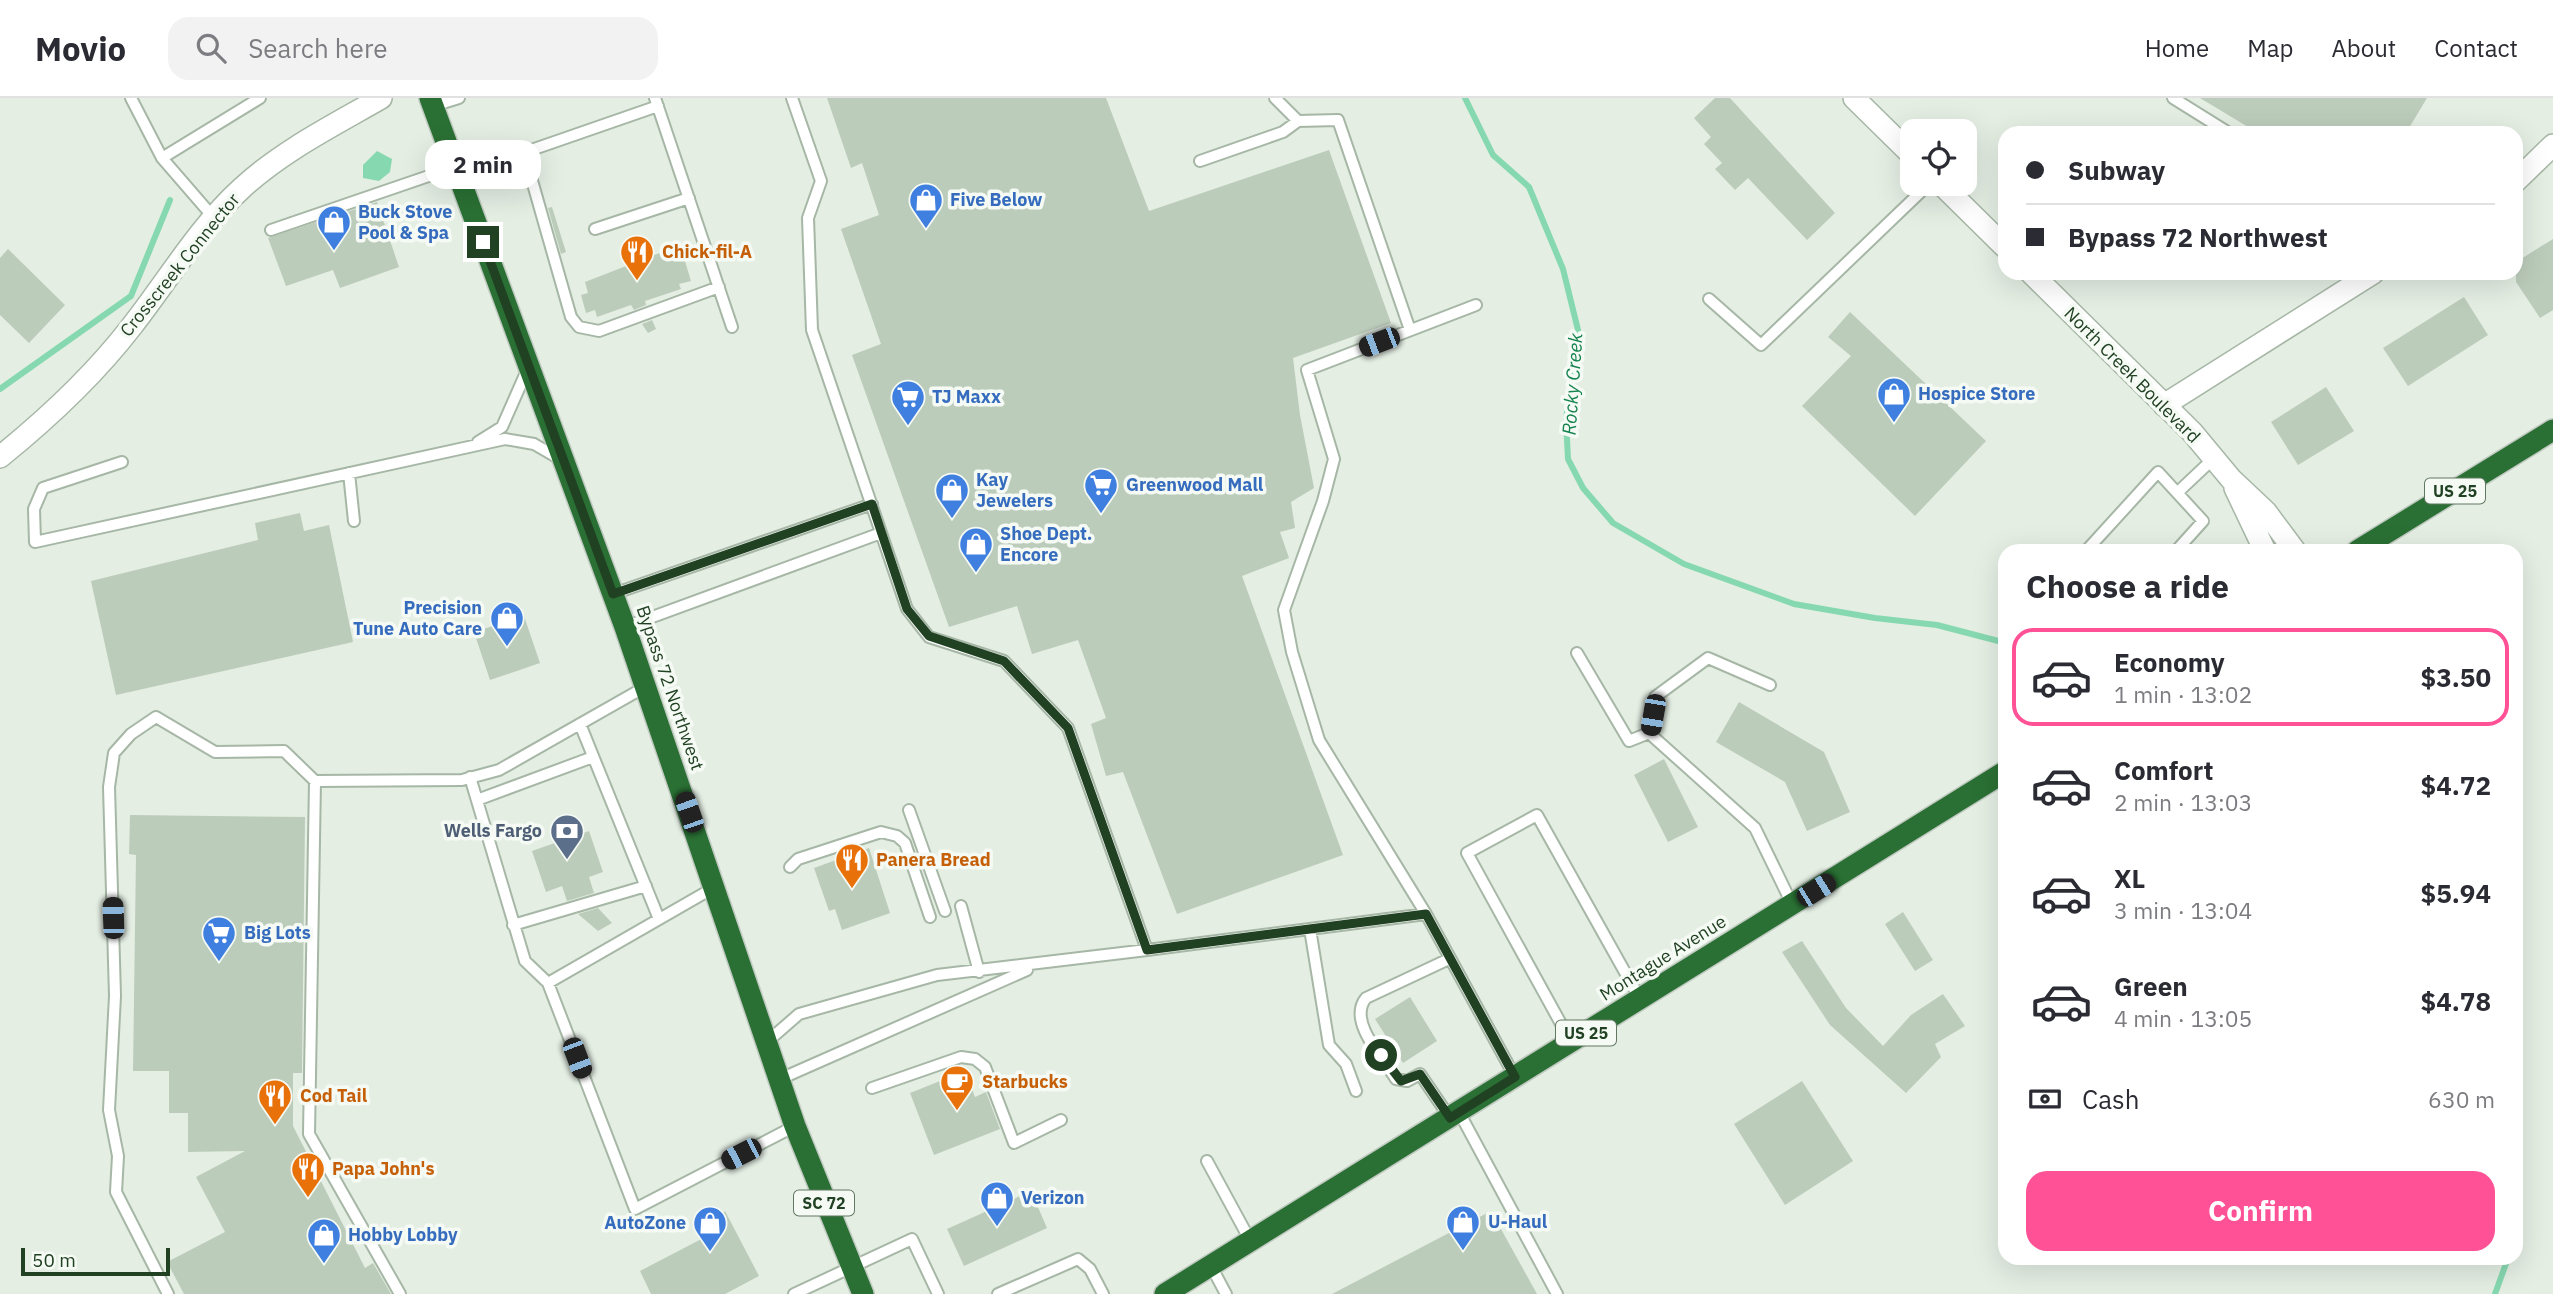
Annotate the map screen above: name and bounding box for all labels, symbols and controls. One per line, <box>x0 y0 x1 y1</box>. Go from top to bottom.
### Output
search box <box>168 17 658 80</box>
text: Movio <box>35 27 126 70</box>
icon: search <box>192 29 230 67</box>
text: Search here <box>248 31 388 65</box>
text: Home <box>2145 32 2209 64</box>
text: Map <box>2247 32 2293 64</box>
text: About <box>2331 32 2396 64</box>
text: Contact <box>2434 32 2518 64</box>
map controls <box>1900 119 1977 196</box>
button: locate <box>1900 119 1977 196</box>
callout: 2 min <box>425 141 541 190</box>
text: 2 min <box>453 149 513 179</box>
text: Subway <box>2068 153 2165 187</box>
shop icon: Five Below <box>907 181 945 230</box>
street label: Crosscreek Connector <box>115 188 245 341</box>
place label: Five Below <box>950 188 1042 211</box>
place label: Buck Stove Pool & Spa <box>358 200 452 244</box>
shop icon: Buck Stove Pool & Spa <box>315 203 353 252</box>
text: Bypass 72 Northwest <box>2068 220 2328 254</box>
route end <box>467 226 499 258</box>
restaurant icon: Chick-fil-A <box>618 233 656 282</box>
place label: Chick-fil-A <box>662 240 752 263</box>
street label: North Creek Boulevard <box>2059 302 2205 448</box>
car <box>1356 325 1403 359</box>
water label: Rocky Creek <box>1556 331 1588 436</box>
shop icon: Hospice Store <box>1875 375 1913 424</box>
supermarket icon: TJ Maxx <box>889 378 927 427</box>
place label: Hospice Store <box>1918 382 2035 405</box>
place label: TJ Maxx <box>932 385 1001 408</box>
supermarket icon: Greenwood Mall <box>1082 466 1120 515</box>
place label: Kay Jewelers <box>976 468 1053 512</box>
shop icon: Kay Jewelers <box>933 471 971 520</box>
place label: Greenwood Mall <box>1126 473 1264 496</box>
road number: US 25 <box>2425 478 2485 504</box>
place label: Shoe Dept. Encore <box>1000 522 1092 566</box>
shop icon: Shoe Dept. Encore <box>957 525 995 574</box>
text: Choose a ride <box>2026 565 2229 607</box>
place label: Precision Tune Auto Care <box>353 596 482 640</box>
shop icon: Precision Tune Auto Care <box>488 599 526 648</box>
street label: Bypass 72 Northwest <box>631 602 709 773</box>
text: Economy <box>2114 645 2225 679</box>
icon: car <box>2030 646 2093 709</box>
text: $3.50 <box>2421 660 2491 694</box>
text: 1 min · 13:02 <box>2114 679 2252 709</box>
car <box>1640 692 1667 738</box>
text: Comfort <box>2114 753 2213 787</box>
icon: car <box>2030 754 2093 817</box>
text: $4.72 <box>2421 768 2491 802</box>
text: 2 min · 13:03 <box>2114 787 2252 817</box>
car <box>673 789 706 835</box>
bank icon: Wells Fargo <box>548 812 586 861</box>
place label: Wells Fargo <box>444 819 542 842</box>
restaurant icon: Panera Bread <box>833 841 871 890</box>
place label: Panera Bread <box>876 848 991 871</box>
text: XL <box>2114 861 2145 895</box>
icon: car <box>2030 862 2093 925</box>
car <box>1793 870 1840 910</box>
text: $5.94 <box>2421 876 2491 910</box>
text: 3 min · 13:04 <box>2114 895 2252 925</box>
car <box>102 897 125 939</box>
street label: Montague Avenue <box>1595 909 1730 1006</box>
supermarket icon: Big Lots <box>200 914 238 963</box>
place label: Big Lots <box>244 921 311 944</box>
text: Green <box>2114 969 2188 1003</box>
icon: car <box>2030 970 2093 1033</box>
text: $4.78 <box>2421 984 2491 1018</box>
text: 4 min · 13:05 <box>2114 1003 2252 1033</box>
road number: US 25 <box>1556 1021 1616 1046</box>
car <box>560 1035 595 1081</box>
route start <box>1365 1039 1397 1071</box>
cafe icon: Starbucks <box>938 1063 976 1112</box>
place label: Starbucks <box>982 1070 1068 1093</box>
restaurant icon: Cod Tail <box>256 1077 294 1126</box>
icon: cash <box>2026 1080 2064 1118</box>
text: Cash <box>2082 1082 2139 1116</box>
place label: Cod Tail <box>300 1084 368 1107</box>
text: 630 m <box>2428 1084 2495 1114</box>
car <box>718 1135 765 1173</box>
restaurant icon: Papa John's <box>289 1150 327 1199</box>
place label: Papa John's <box>332 1157 435 1180</box>
button: Confirm <box>2026 1171 2495 1251</box>
shop icon: Verizon <box>978 1179 1016 1228</box>
place label: Verizon <box>1021 1186 1085 1209</box>
road number: SC 72 <box>794 1190 854 1216</box>
shop icon: U-Haul <box>1444 1203 1482 1252</box>
shop icon: AutoZone <box>691 1204 729 1253</box>
place label: U-Haul <box>1488 1210 1548 1233</box>
place label: AutoZone <box>604 1211 686 1234</box>
shop icon: Hobby Lobby <box>305 1216 343 1265</box>
place label: Hobby Lobby <box>348 1223 458 1246</box>
scale bar <box>21 1245 170 1277</box>
text: 50 m <box>32 1248 76 1272</box>

